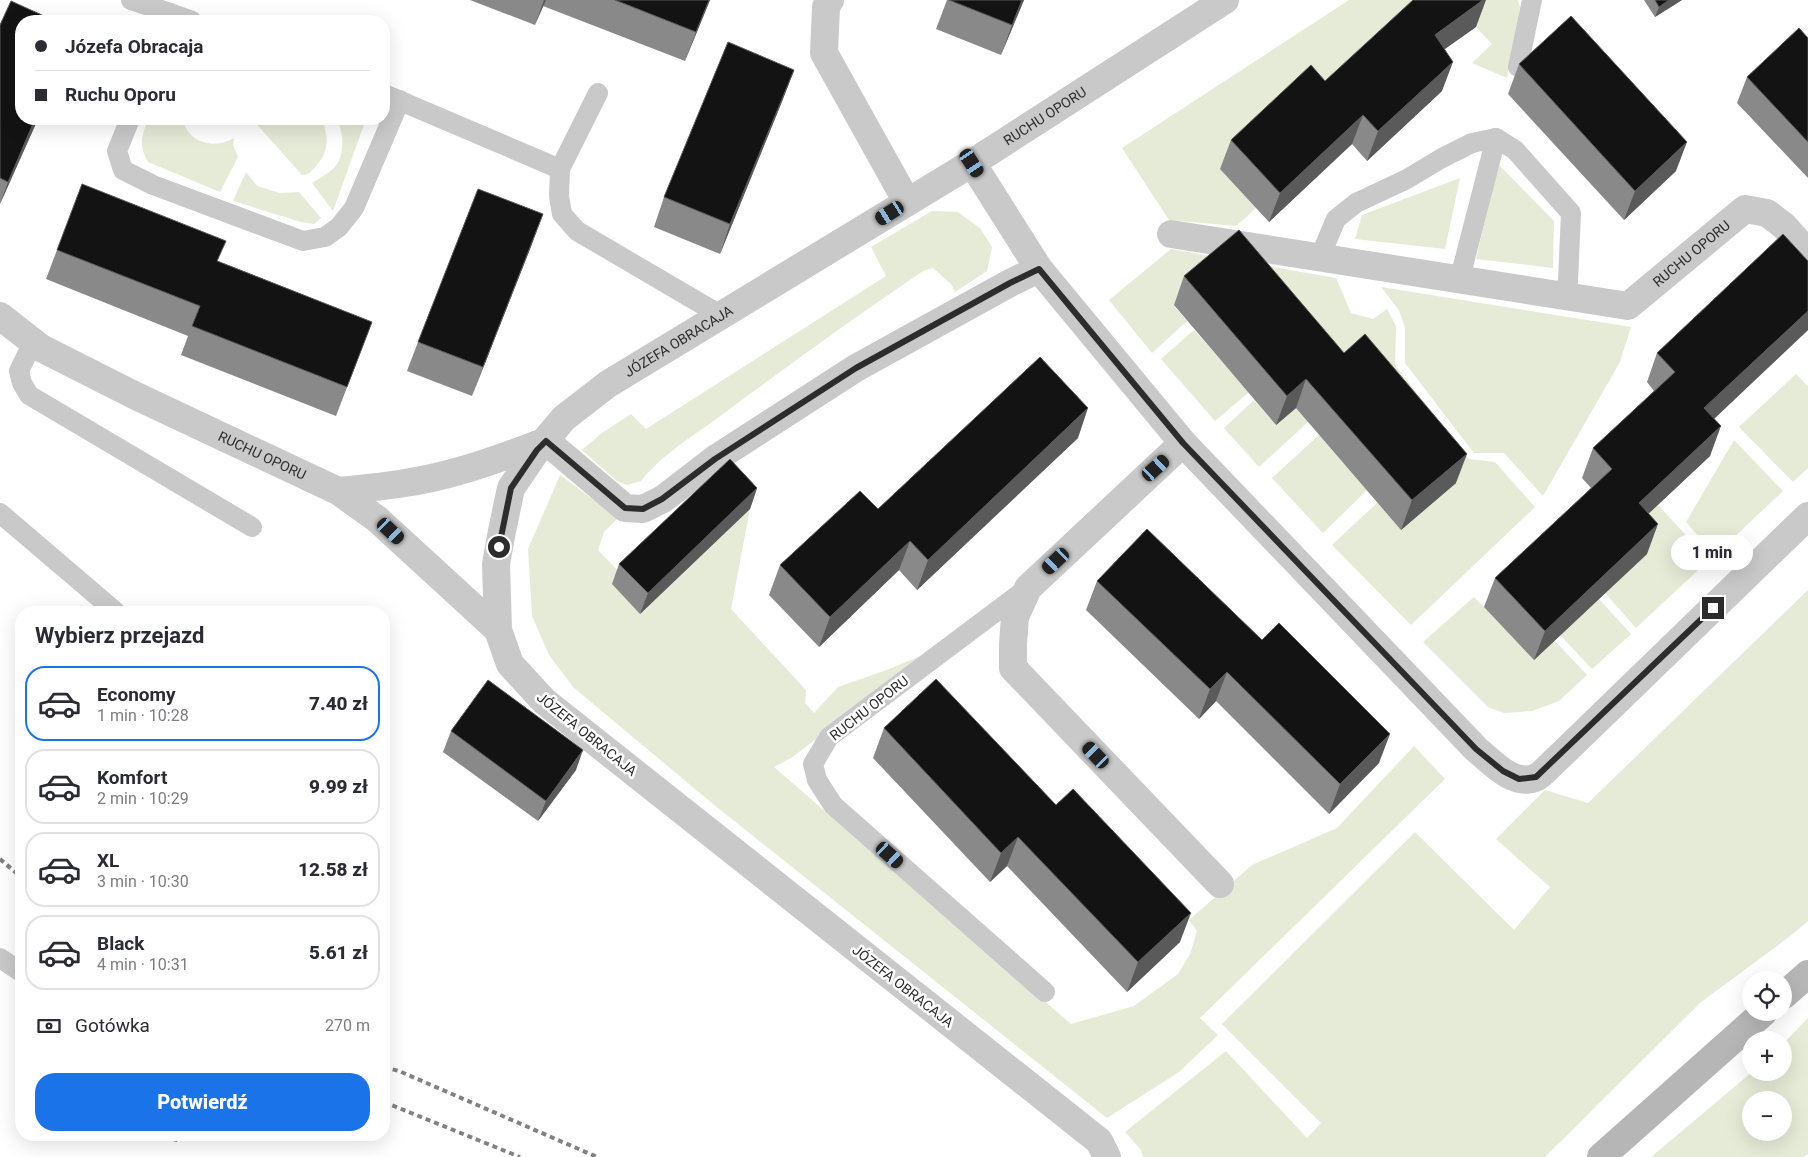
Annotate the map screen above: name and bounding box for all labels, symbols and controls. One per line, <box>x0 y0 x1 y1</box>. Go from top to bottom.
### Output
text: Józefa Obracaja <box>65 35 203 58</box>
text: Ruchu Oporu <box>65 83 176 106</box>
street label: RUCHU OPORU <box>1001 84 1089 149</box>
car <box>957 146 986 180</box>
car <box>873 199 906 227</box>
street label: RUCHU OPORU <box>1650 217 1733 290</box>
street label: JÓZEFA OBRACAJA <box>621 302 736 380</box>
street label: RUCHU OPORU <box>216 428 309 483</box>
car <box>1139 452 1172 484</box>
car <box>374 515 407 547</box>
route start <box>488 536 510 558</box>
callout: 1 min <box>1672 536 1754 570</box>
text: 1 min <box>1692 543 1732 562</box>
car <box>1039 545 1072 577</box>
route end <box>1702 597 1724 619</box>
text: Wybierz przejazd <box>35 623 204 648</box>
street label: RUCHU OPORU <box>827 672 911 744</box>
icon: car <box>37 681 82 726</box>
text: Economy <box>97 683 176 706</box>
street label: JÓZEFA OBRACAJA <box>534 688 641 779</box>
text: 7.40 zł <box>309 692 368 715</box>
text: 1 min · 10:28 <box>97 706 189 725</box>
car <box>1080 739 1111 771</box>
icon: car <box>37 764 82 809</box>
text: Komfort <box>97 766 167 789</box>
text: 9.99 zł <box>309 775 368 798</box>
text: 2 min · 10:29 <box>97 789 189 808</box>
car <box>873 839 906 871</box>
icon: car <box>37 847 82 892</box>
text: XL <box>97 849 119 872</box>
text: 12.58 zł <box>298 858 368 881</box>
text: 3 min · 10:30 <box>97 872 189 891</box>
icon: car <box>37 930 82 975</box>
text: Black <box>97 932 144 955</box>
text: 5.61 zł <box>309 941 368 964</box>
street label: JÓZEFA OBRACAJA <box>849 941 957 1030</box>
text: 4 min · 10:31 <box>97 955 189 974</box>
map controls <box>1742 971 1792 1141</box>
button: locate <box>1742 971 1792 1021</box>
icon: cash <box>35 1012 63 1040</box>
text: Gotówka <box>75 1014 150 1037</box>
text: 270 m <box>325 1016 370 1035</box>
button: + <box>1742 1031 1792 1081</box>
button: Potwierdź <box>35 1073 370 1131</box>
button: − <box>1742 1091 1792 1141</box>

